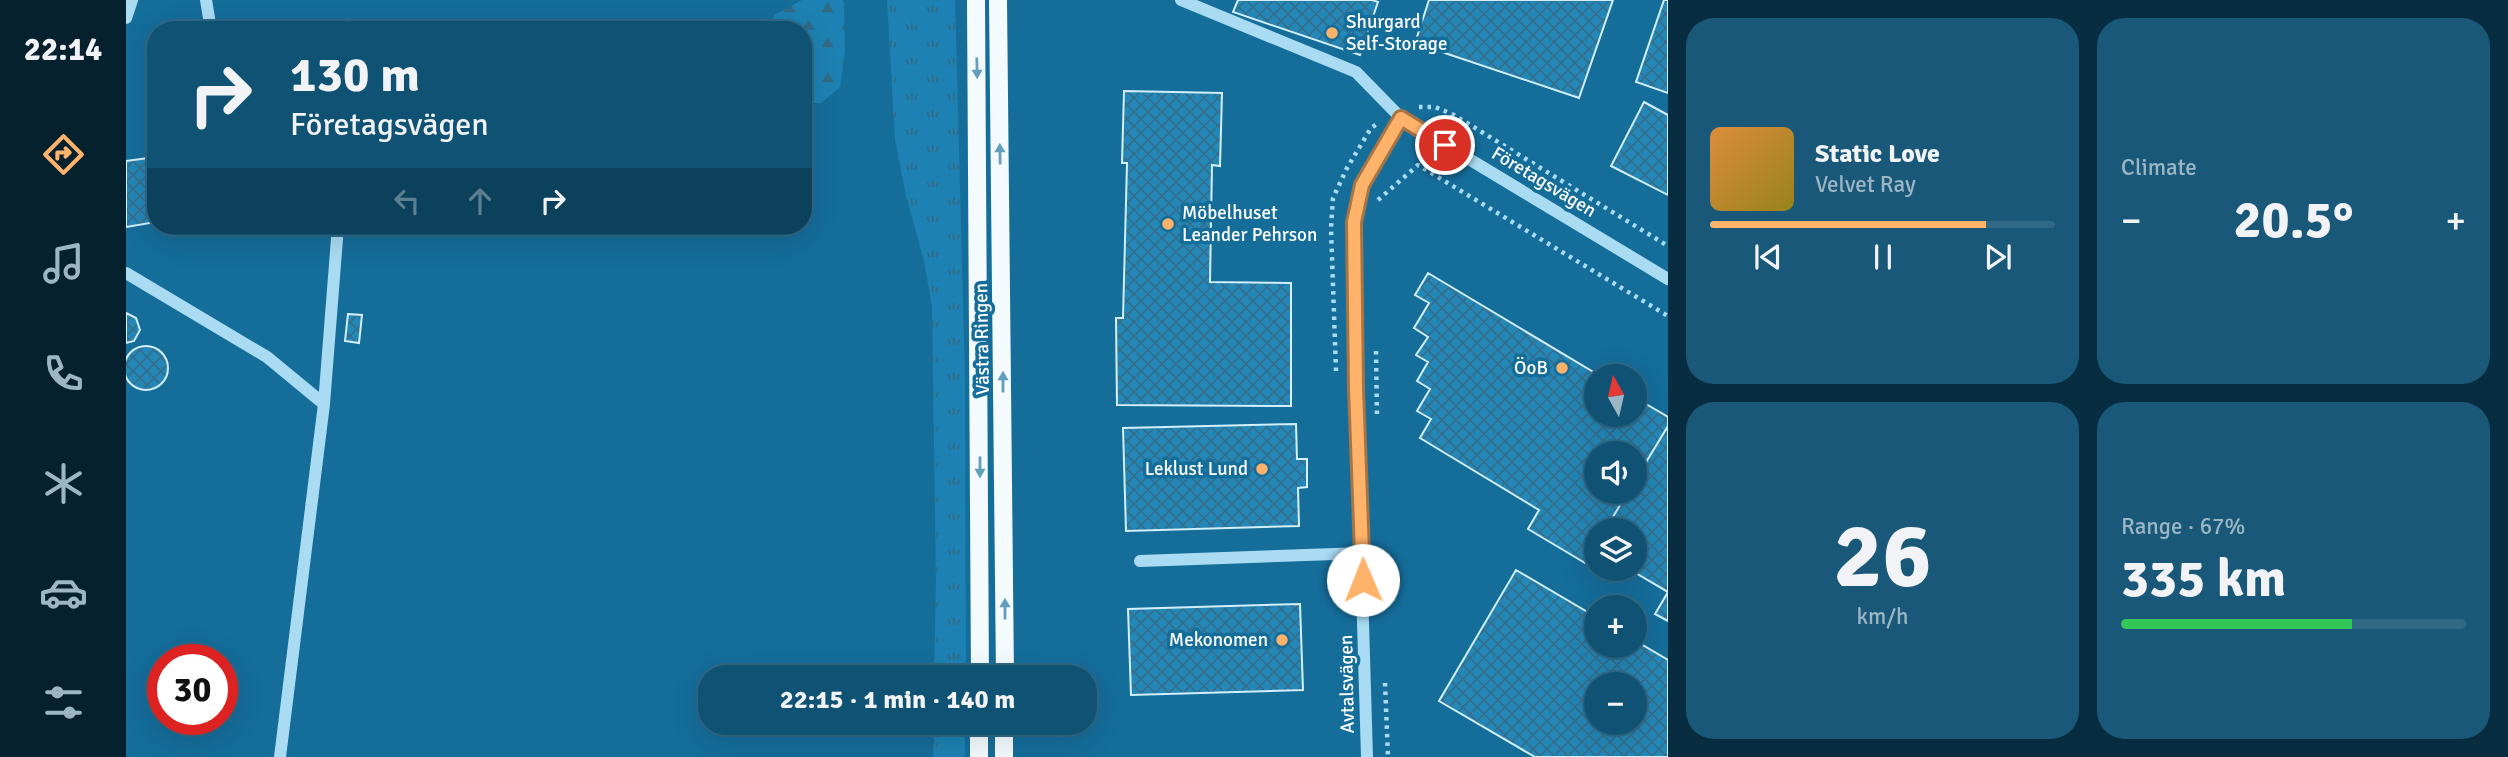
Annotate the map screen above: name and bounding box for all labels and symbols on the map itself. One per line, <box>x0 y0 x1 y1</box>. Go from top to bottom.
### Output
place label: Shurgard Self-Storage <box>1346 10 1447 56</box>
marker: Shurgard Self-Storage <box>1324 25 1340 41</box>
one-way arrow <box>971 57 983 79</box>
pin <box>1415 115 1475 175</box>
street label: Företagsvägen <box>1487 141 1601 223</box>
one-way arrow <box>995 143 1006 165</box>
place label: Möbelhuset Leander Pehrson <box>1182 201 1317 247</box>
marker: Möbelhuset Leander Pehrson <box>1160 216 1176 232</box>
street label: Västra Ringen <box>969 283 995 395</box>
place label: ÖoB <box>1514 356 1548 380</box>
marker: ÖoB <box>1554 360 1570 376</box>
north arrow <box>1584 364 1647 427</box>
one-way arrow <box>997 370 1009 392</box>
one-way arrow <box>974 456 986 478</box>
place label: Leklust Lund <box>1145 457 1248 481</box>
marker: Leklust Lund <box>1254 461 1270 477</box>
position arrow <box>1326 543 1400 617</box>
one-way arrow <box>999 598 1011 620</box>
place label: Mekonomen <box>1169 628 1268 652</box>
marker: Mekonomen <box>1274 632 1290 648</box>
street label: Avtalsvägen <box>1334 635 1360 733</box>
speed limit sign: 30 <box>147 644 238 735</box>

